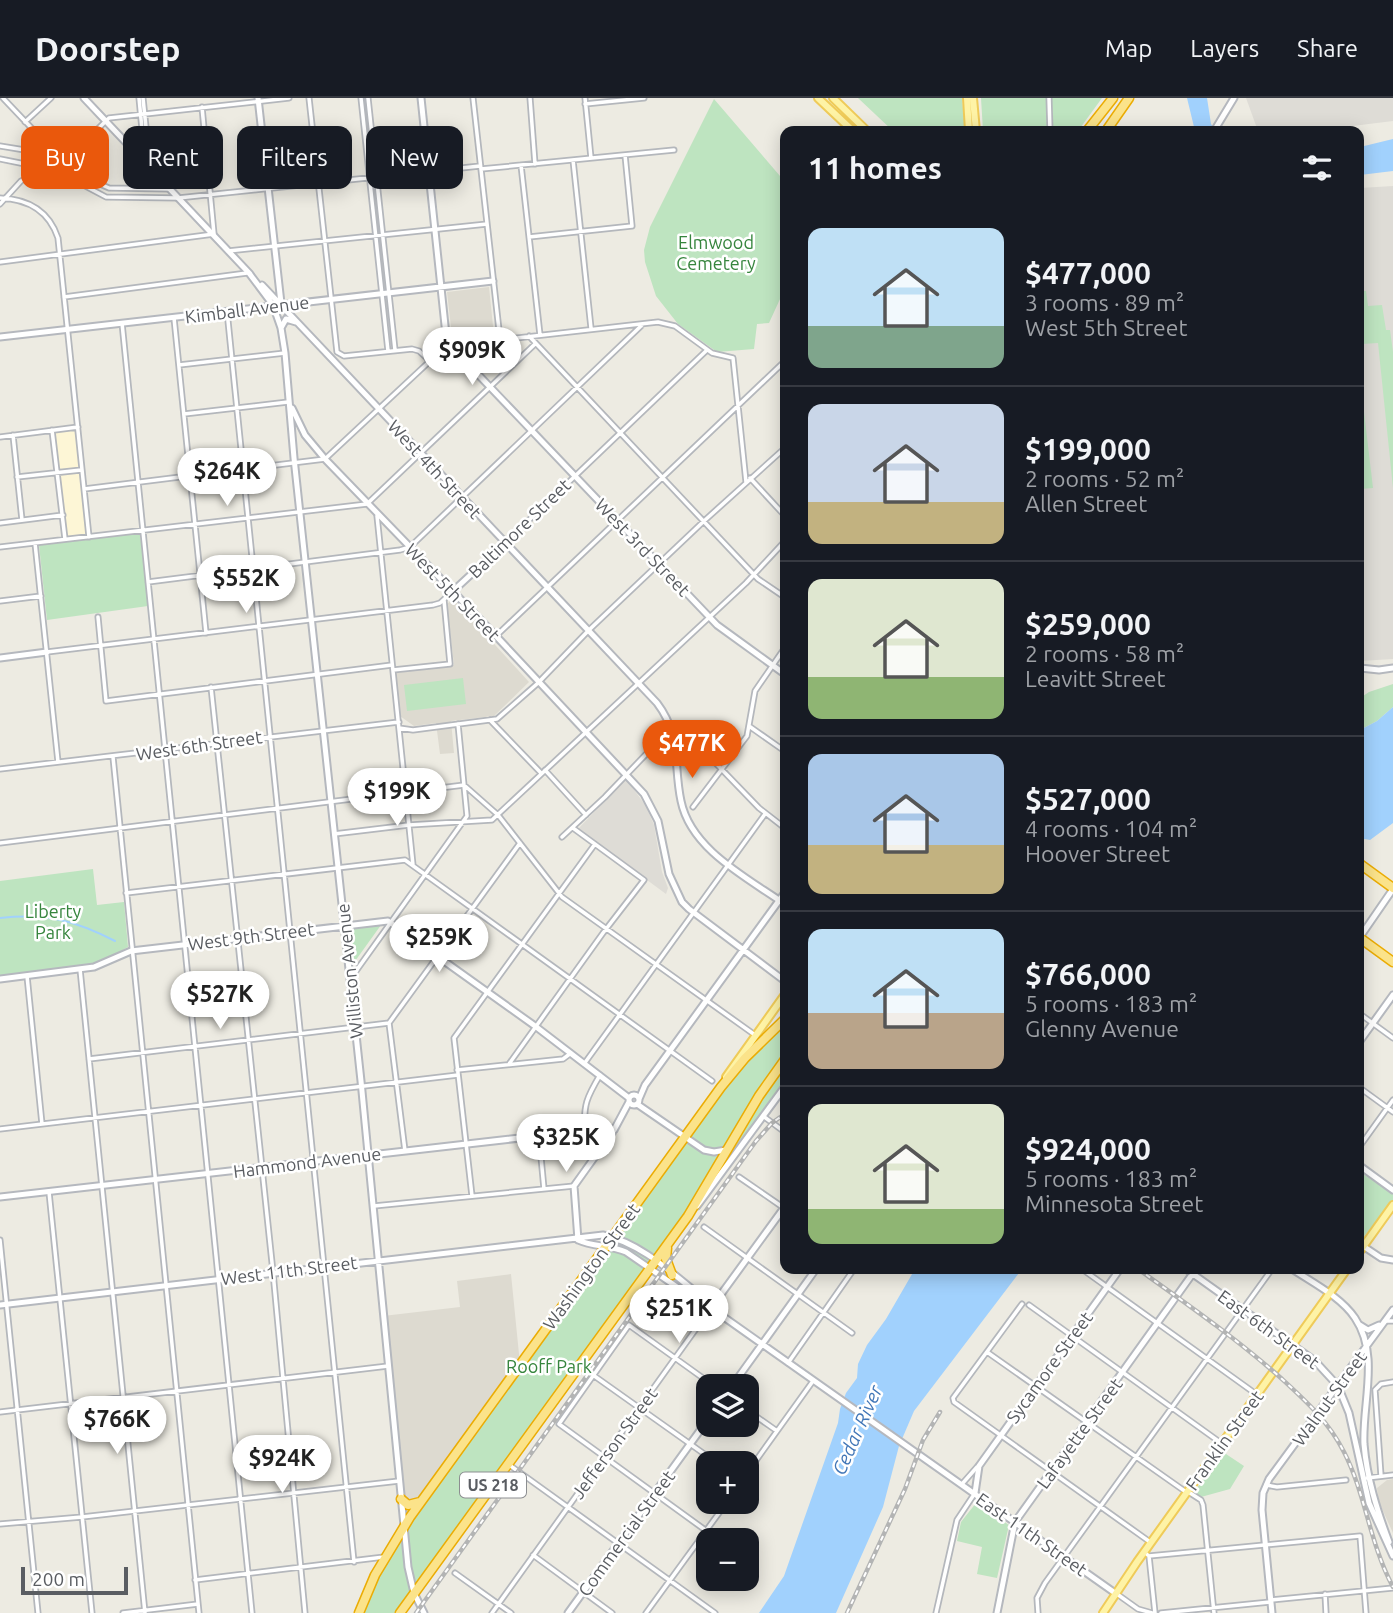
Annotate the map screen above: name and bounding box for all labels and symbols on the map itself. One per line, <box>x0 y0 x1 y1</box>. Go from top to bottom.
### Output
park label: Elmwood Cemetery <box>676 232 756 273</box>
street label: Kimball Avenue <box>184 291 310 327</box>
pin: $909K <box>423 328 521 387</box>
street label: West 4th Street <box>384 416 486 522</box>
pin: $264K <box>178 448 276 508</box>
street label: Baltimore Street <box>464 474 574 582</box>
street label: West 3rd Street <box>592 494 694 600</box>
street label: West 5th Street <box>402 539 504 645</box>
pin: $552K <box>197 556 295 615</box>
pin: $477K <box>643 720 741 780</box>
street label: West 6th Street <box>135 726 263 764</box>
pin: $199K <box>348 768 446 828</box>
park label: Liberty Park <box>25 901 82 942</box>
street label: Williston Avenue <box>332 903 366 1039</box>
pin: $259K <box>390 914 488 974</box>
street label: West 9th Street <box>187 918 315 954</box>
pin: $527K <box>171 972 269 1031</box>
pin: $325K <box>517 1114 615 1174</box>
street label: Hammond Avenue <box>232 1143 382 1181</box>
street label: Washington Street <box>539 1199 643 1333</box>
street label: West 11th Street <box>220 1252 358 1288</box>
pin: $251K <box>630 1286 728 1345</box>
street label: East 6th Street <box>1214 1286 1324 1372</box>
street label: Sycamore Street <box>1002 1307 1096 1427</box>
street label: Walnut Street <box>1288 1347 1370 1449</box>
park label: Rooff Park <box>506 1356 592 1376</box>
street label: Lafayette Street <box>1032 1374 1126 1492</box>
water label: Cedar River <box>828 1381 887 1478</box>
street label: Jefferson Street <box>567 1384 661 1502</box>
street label: Franklin Street <box>1181 1386 1267 1494</box>
pin: $766K <box>68 1396 166 1456</box>
pin: $924K <box>233 1436 331 1495</box>
street label: Commercial Street <box>574 1466 678 1600</box>
road number: US 218 <box>460 1472 526 1498</box>
street label: East 11th Street <box>973 1488 1091 1580</box>
scale bar <box>21 1564 128 1596</box>

